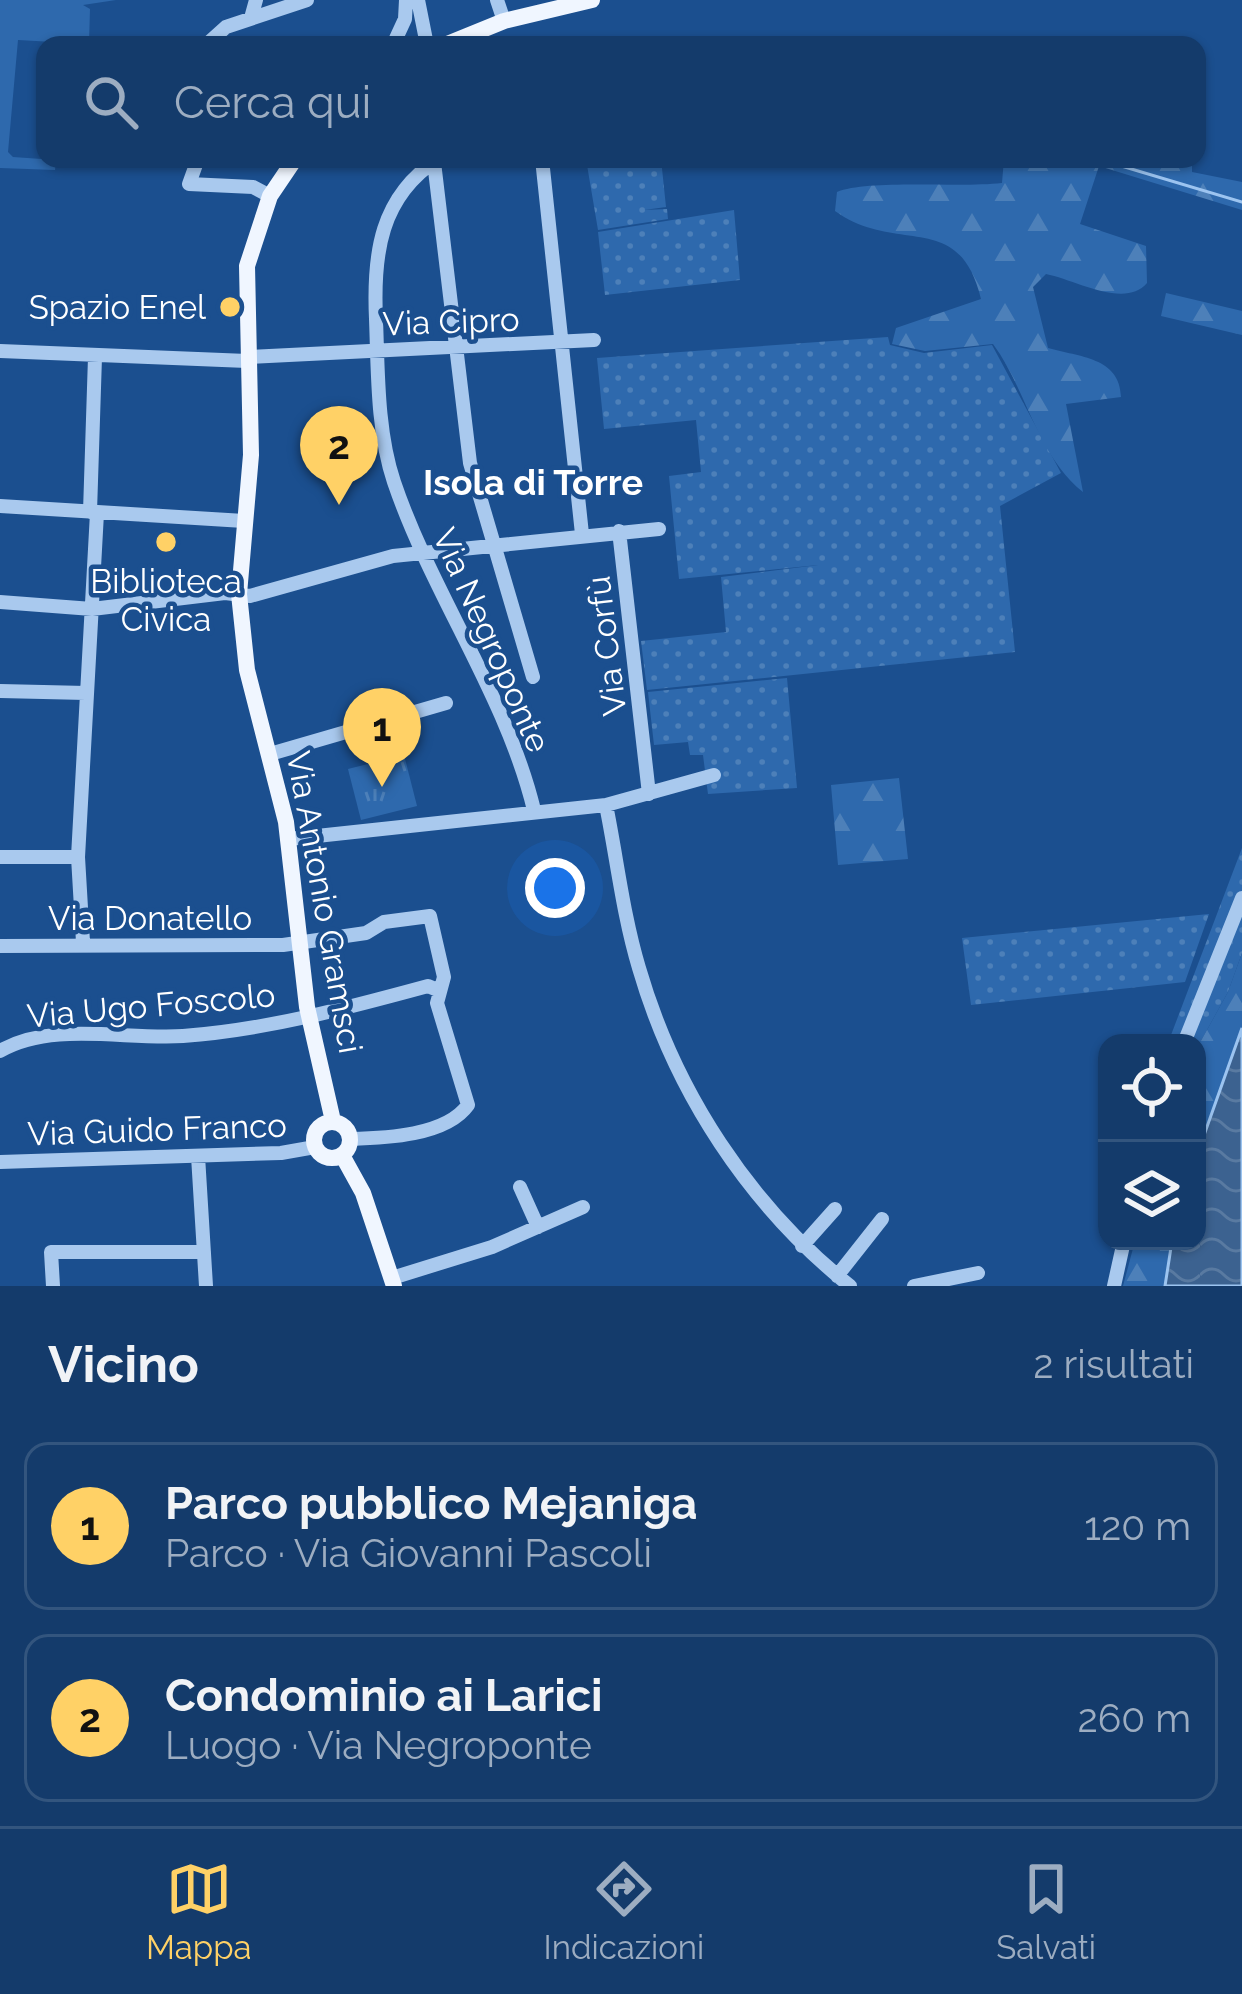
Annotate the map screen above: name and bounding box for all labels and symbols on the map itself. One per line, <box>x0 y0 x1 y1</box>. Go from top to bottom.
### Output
place label: Spazio Enel <box>29 288 207 327</box>
marker: Spazio Enel <box>217 294 243 320</box>
street label: Via Cipro <box>382 300 520 343</box>
pin: 2 <box>300 406 378 505</box>
district label: Isola di Torre <box>423 461 643 503</box>
street label: Via Negroponte <box>425 522 558 758</box>
marker: Biblioteca Civica <box>153 529 179 555</box>
place label: Biblioteca Civica <box>90 562 242 639</box>
street label: Via Corfù <box>579 574 634 718</box>
pin: 1 <box>343 688 421 787</box>
street label: Via Antonio Gramsci <box>279 748 370 1056</box>
your location <box>525 858 585 918</box>
street label: Via Donatello <box>48 899 252 938</box>
street label: Via Ugo Foscolo <box>25 975 277 1036</box>
street label: Via Guido Franco <box>27 1105 287 1154</box>

